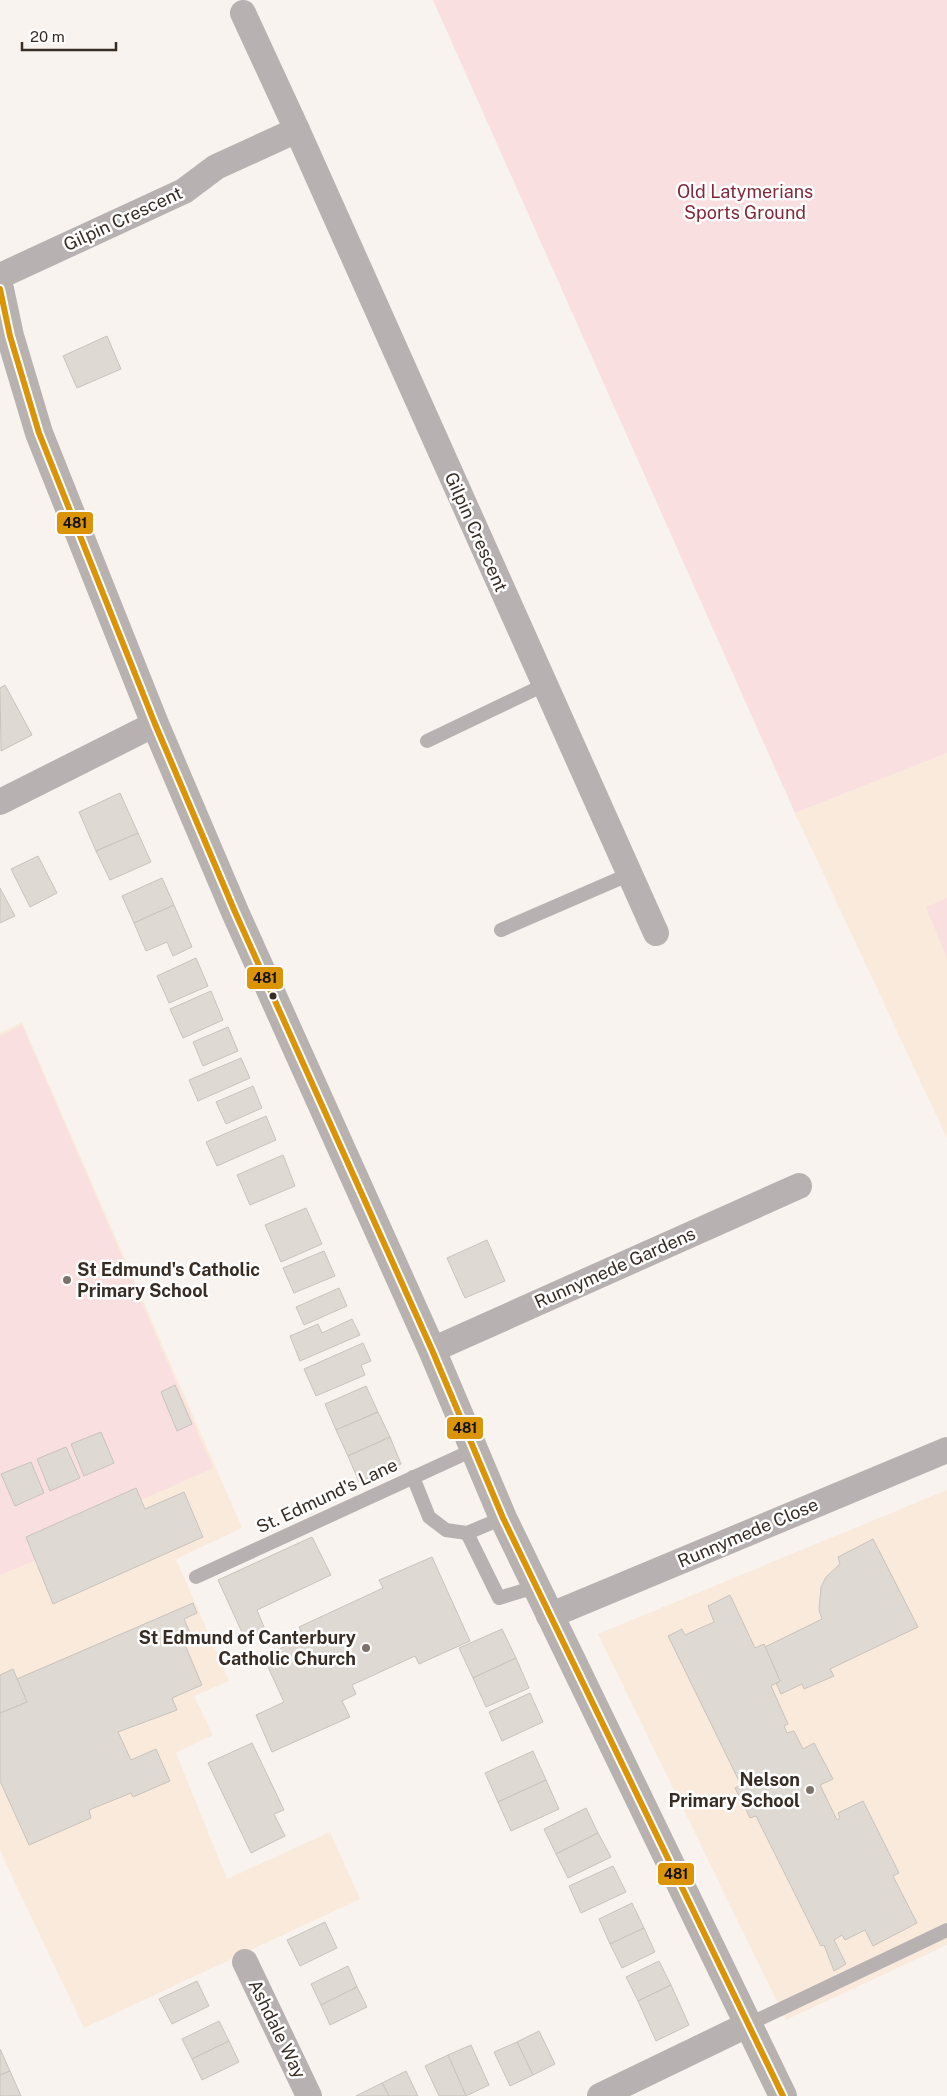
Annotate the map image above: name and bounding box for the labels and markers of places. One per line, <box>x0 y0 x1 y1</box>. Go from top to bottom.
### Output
unlabelled marker <box>268 991 278 1001</box>
place label: St Edmund's Catholic Primary School <box>77 1259 260 1301</box>
marker: St Edmund's Catholic Primary School <box>61 1274 73 1286</box>
place label: St Edmund of Canterbury Catholic Church <box>139 1627 356 1669</box>
marker: St Edmund of Canterbury Catholic Church <box>360 1642 372 1654</box>
place label: Nelson Primary School <box>669 1769 800 1811</box>
marker: Nelson Primary School <box>804 1784 816 1796</box>

